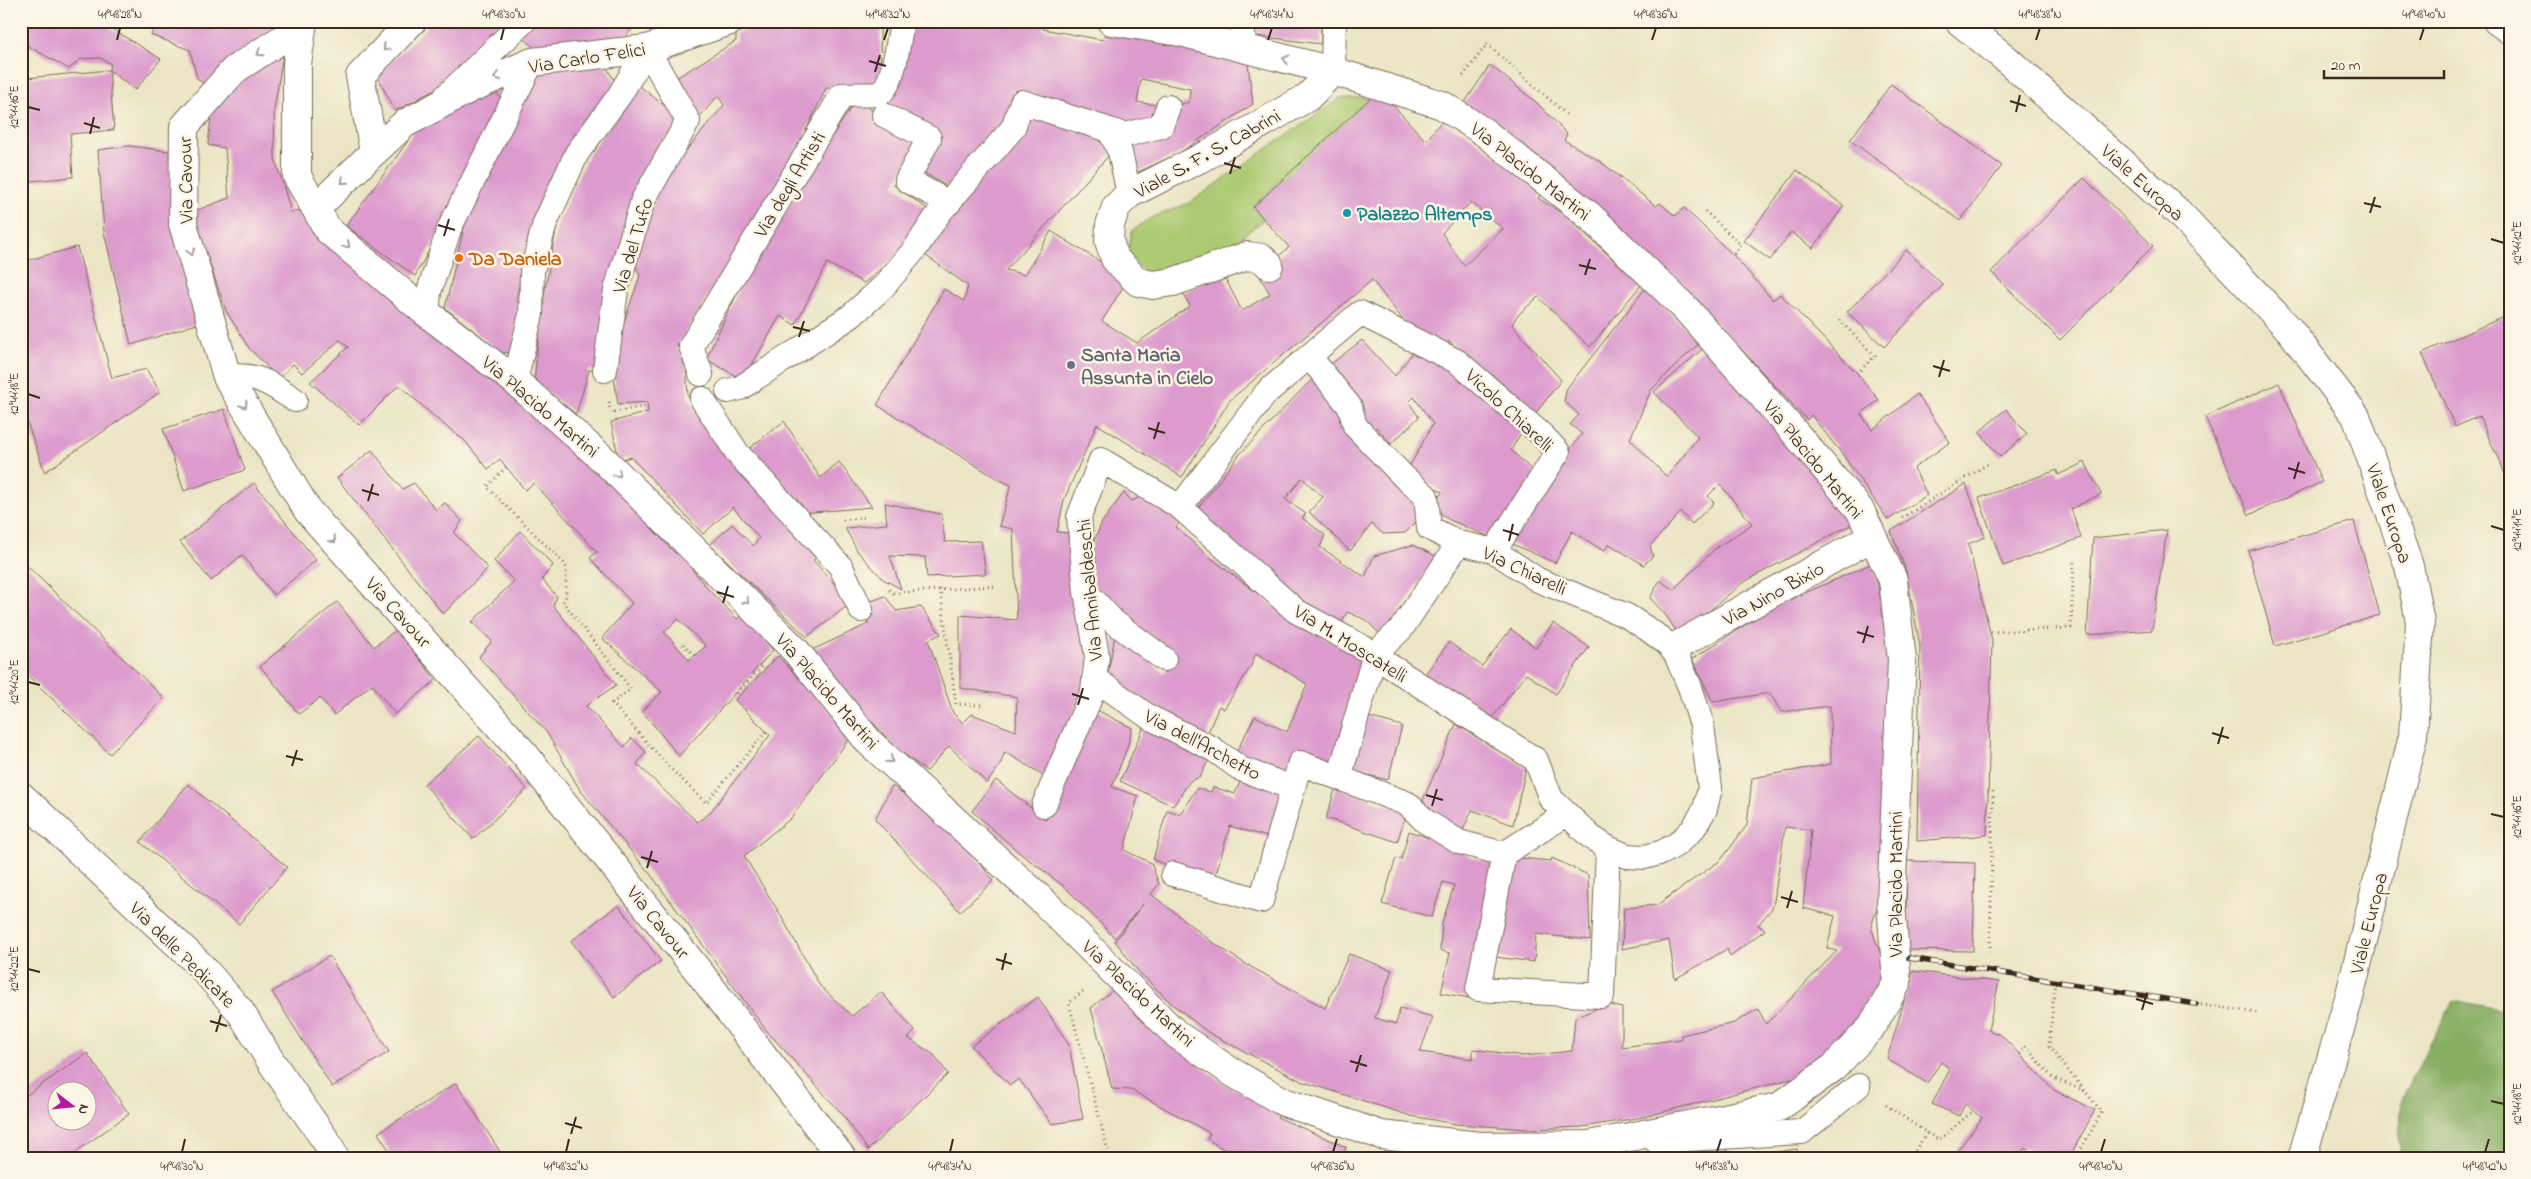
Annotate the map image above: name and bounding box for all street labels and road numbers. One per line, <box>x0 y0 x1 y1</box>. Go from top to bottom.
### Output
street label: Via Carlo Felici <box>526 36 648 83</box>
street label: Viale S. F. S. Cabrini <box>1129 103 1287 208</box>
street label: Via Placido Martini <box>1462 116 1596 229</box>
street label: Via degli Artisti <box>747 127 835 245</box>
street label: Via Cavour <box>172 135 203 225</box>
street label: Viale Europa <box>2092 138 2190 229</box>
street label: Via del Tufo <box>606 194 663 298</box>
street label: Via Placido Martini <box>473 349 605 466</box>
street label: Vicolo Chiarelli <box>1457 362 1559 461</box>
street label: Via Placido Martini <box>1754 394 1869 527</box>
street label: Viale Europa <box>2357 459 2418 568</box>
street label: Via Annibaldeschi <box>1071 518 1112 663</box>
street label: Via Chiarelli <box>1476 540 1571 604</box>
street label: Via Nino Bixio <box>1717 555 1830 636</box>
street label: Via Cavour <box>356 571 438 656</box>
street label: Via M. Moscatelli <box>1286 598 1412 692</box>
street label: Via Placido Martini <box>766 627 885 757</box>
street label: Via dell'Archetto <box>1137 703 1265 789</box>
street label: Via Placido Martini <box>1883 811 1912 958</box>
street label: Viale Europa <box>2344 870 2397 978</box>
street label: Via Cavour <box>618 880 696 967</box>
street label: Via delle Pedicate <box>121 895 241 1016</box>
street label: Via Placido Martini <box>1073 934 1201 1055</box>

